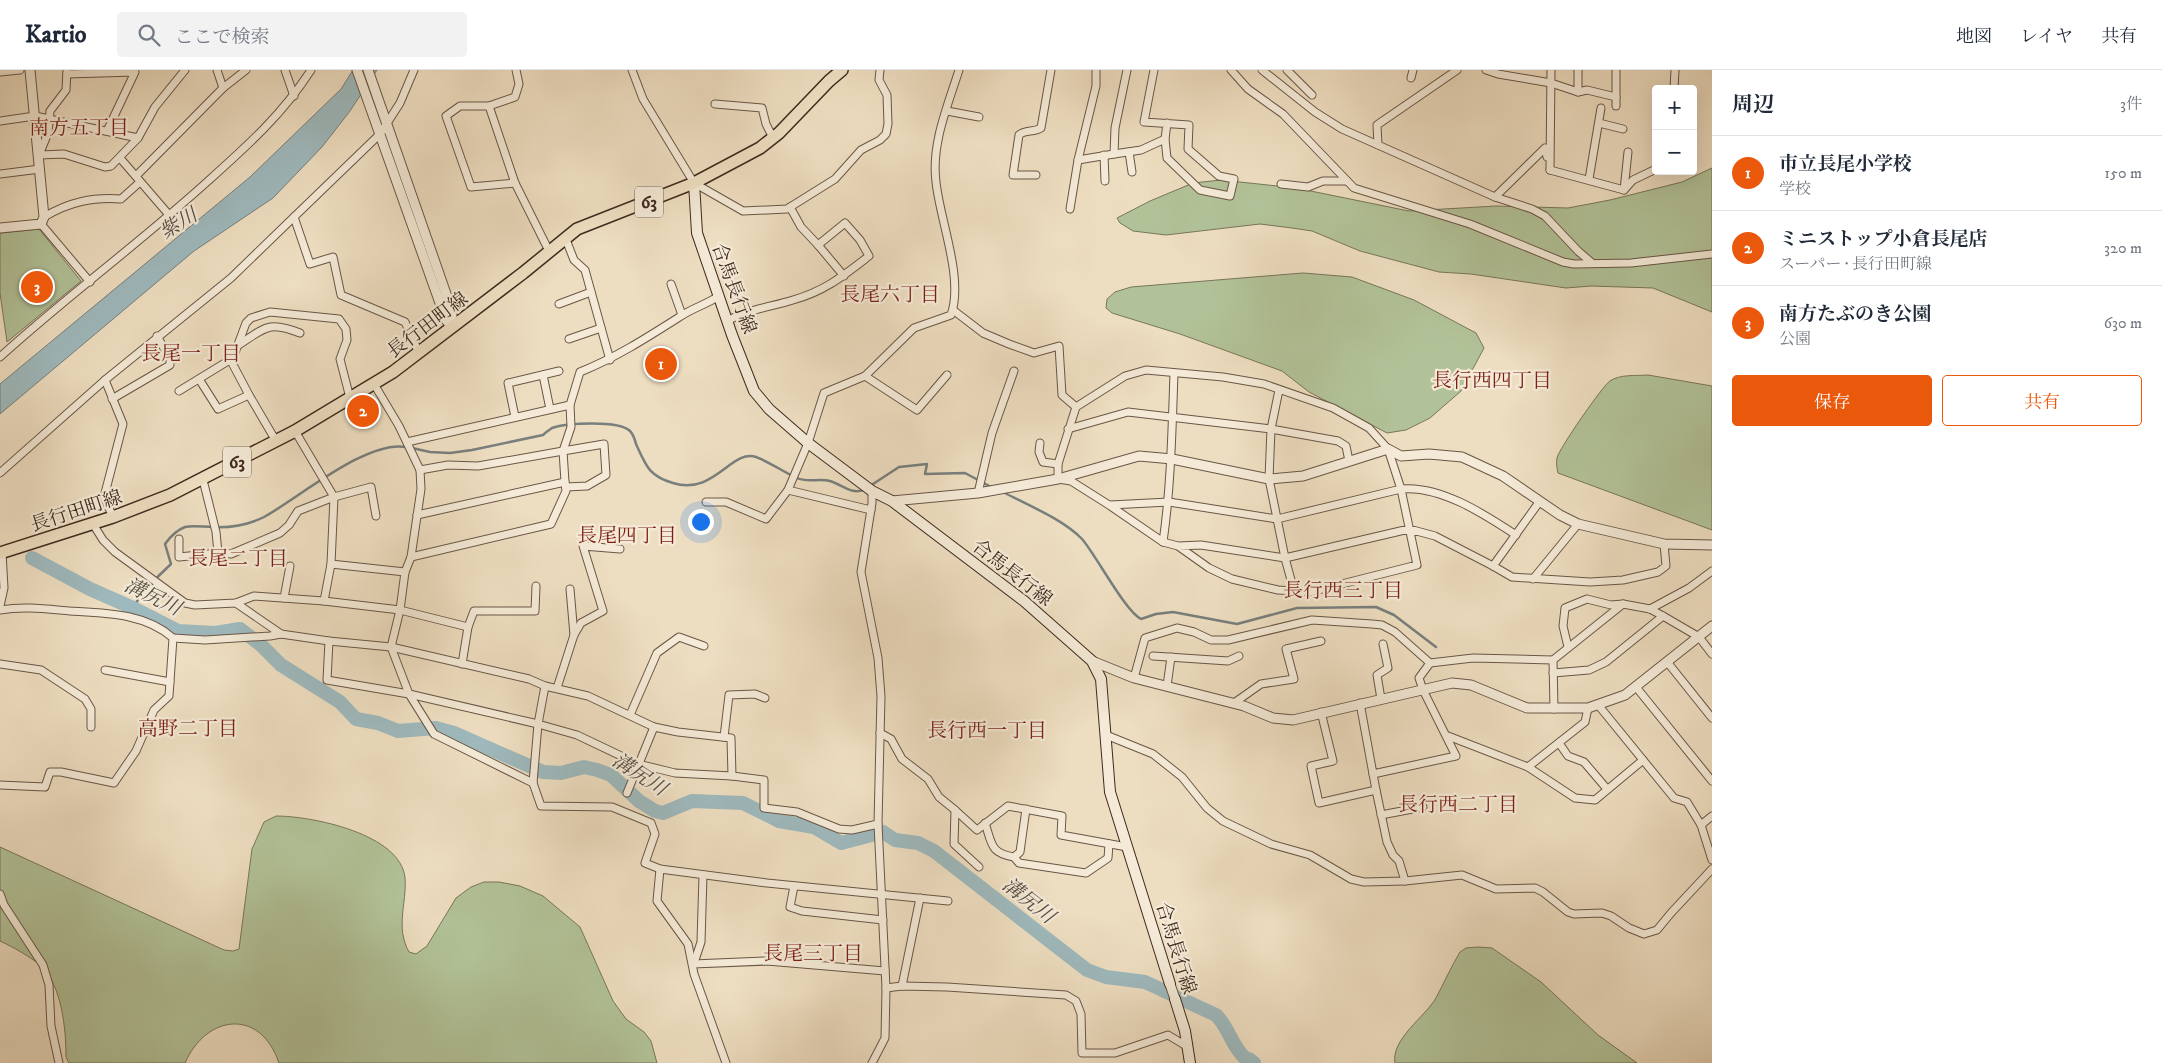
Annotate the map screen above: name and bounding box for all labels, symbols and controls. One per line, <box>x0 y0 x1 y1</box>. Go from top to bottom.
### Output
search box <box>117 12 467 57</box>
text: Kartio <box>25 20 87 50</box>
icon: search <box>135 21 163 49</box>
text: ここで検索 <box>175 26 270 49</box>
text: 地図 <box>1956 26 1992 48</box>
text: レイヤ <box>2020 26 2073 48</box>
text: 共有 <box>2101 26 2137 48</box>
map controls <box>1652 85 1697 175</box>
button: + <box>1652 85 1697 130</box>
text: 周辺 <box>1732 92 1774 118</box>
text: 3件 <box>2120 94 2142 114</box>
district label: 南方五丁目 <box>29 116 129 141</box>
button: − <box>1652 130 1697 175</box>
text: 市立長尾小学校 <box>1779 153 1912 176</box>
text: 1 <box>1745 163 1751 183</box>
text: 150 m <box>2104 163 2142 183</box>
text: 学校 <box>1779 179 1811 199</box>
road number: 63 <box>635 186 663 218</box>
water label: 紫川 <box>155 202 204 245</box>
text: ミニストップ小倉長尾店 <box>1779 228 1987 251</box>
text: 2 <box>1744 238 1752 258</box>
text: 320 m <box>2104 238 2142 258</box>
street label: 合馬長行線 <box>707 240 761 337</box>
text: スーパー · 長行田町線 <box>1779 254 1932 274</box>
pin: 3 <box>21 268 53 306</box>
district label: 長尾六丁目 <box>840 283 940 308</box>
street label: 長行田町線 <box>383 287 473 363</box>
text: 南方たぶのき公園 <box>1779 303 1931 326</box>
text: 3 <box>1745 313 1751 333</box>
text: 630 m <box>2104 313 2142 333</box>
text: 公園 <box>1779 329 1811 349</box>
district label: 長尾一丁目 <box>141 342 241 367</box>
pin: 1 <box>645 345 677 383</box>
district label: 長行西四丁目 <box>1432 369 1552 394</box>
button: 保存 <box>1732 375 1932 426</box>
button: 共有 <box>1942 375 2142 426</box>
pin: 2 <box>347 392 379 430</box>
road number: 63 <box>223 447 251 478</box>
street label: 長行田町線 <box>28 486 125 537</box>
your location <box>688 509 714 535</box>
district label: 長尾四丁目 <box>577 524 677 549</box>
street label: 合馬長行線 <box>968 535 1057 611</box>
district label: 長尾二丁目 <box>188 547 288 572</box>
water label: 溝尻川 <box>120 573 187 623</box>
district label: 長行西三丁目 <box>1283 579 1403 604</box>
district label: 高野二丁目 <box>138 717 238 742</box>
district label: 長行西一丁目 <box>927 719 1047 744</box>
water label: 溝尻川 <box>607 748 673 803</box>
district label: 長行西二丁目 <box>1398 793 1518 818</box>
water label: 溝尻川 <box>997 873 1061 931</box>
street label: 合馬長行線 <box>1151 900 1200 997</box>
district label: 長尾三丁目 <box>763 942 863 967</box>

